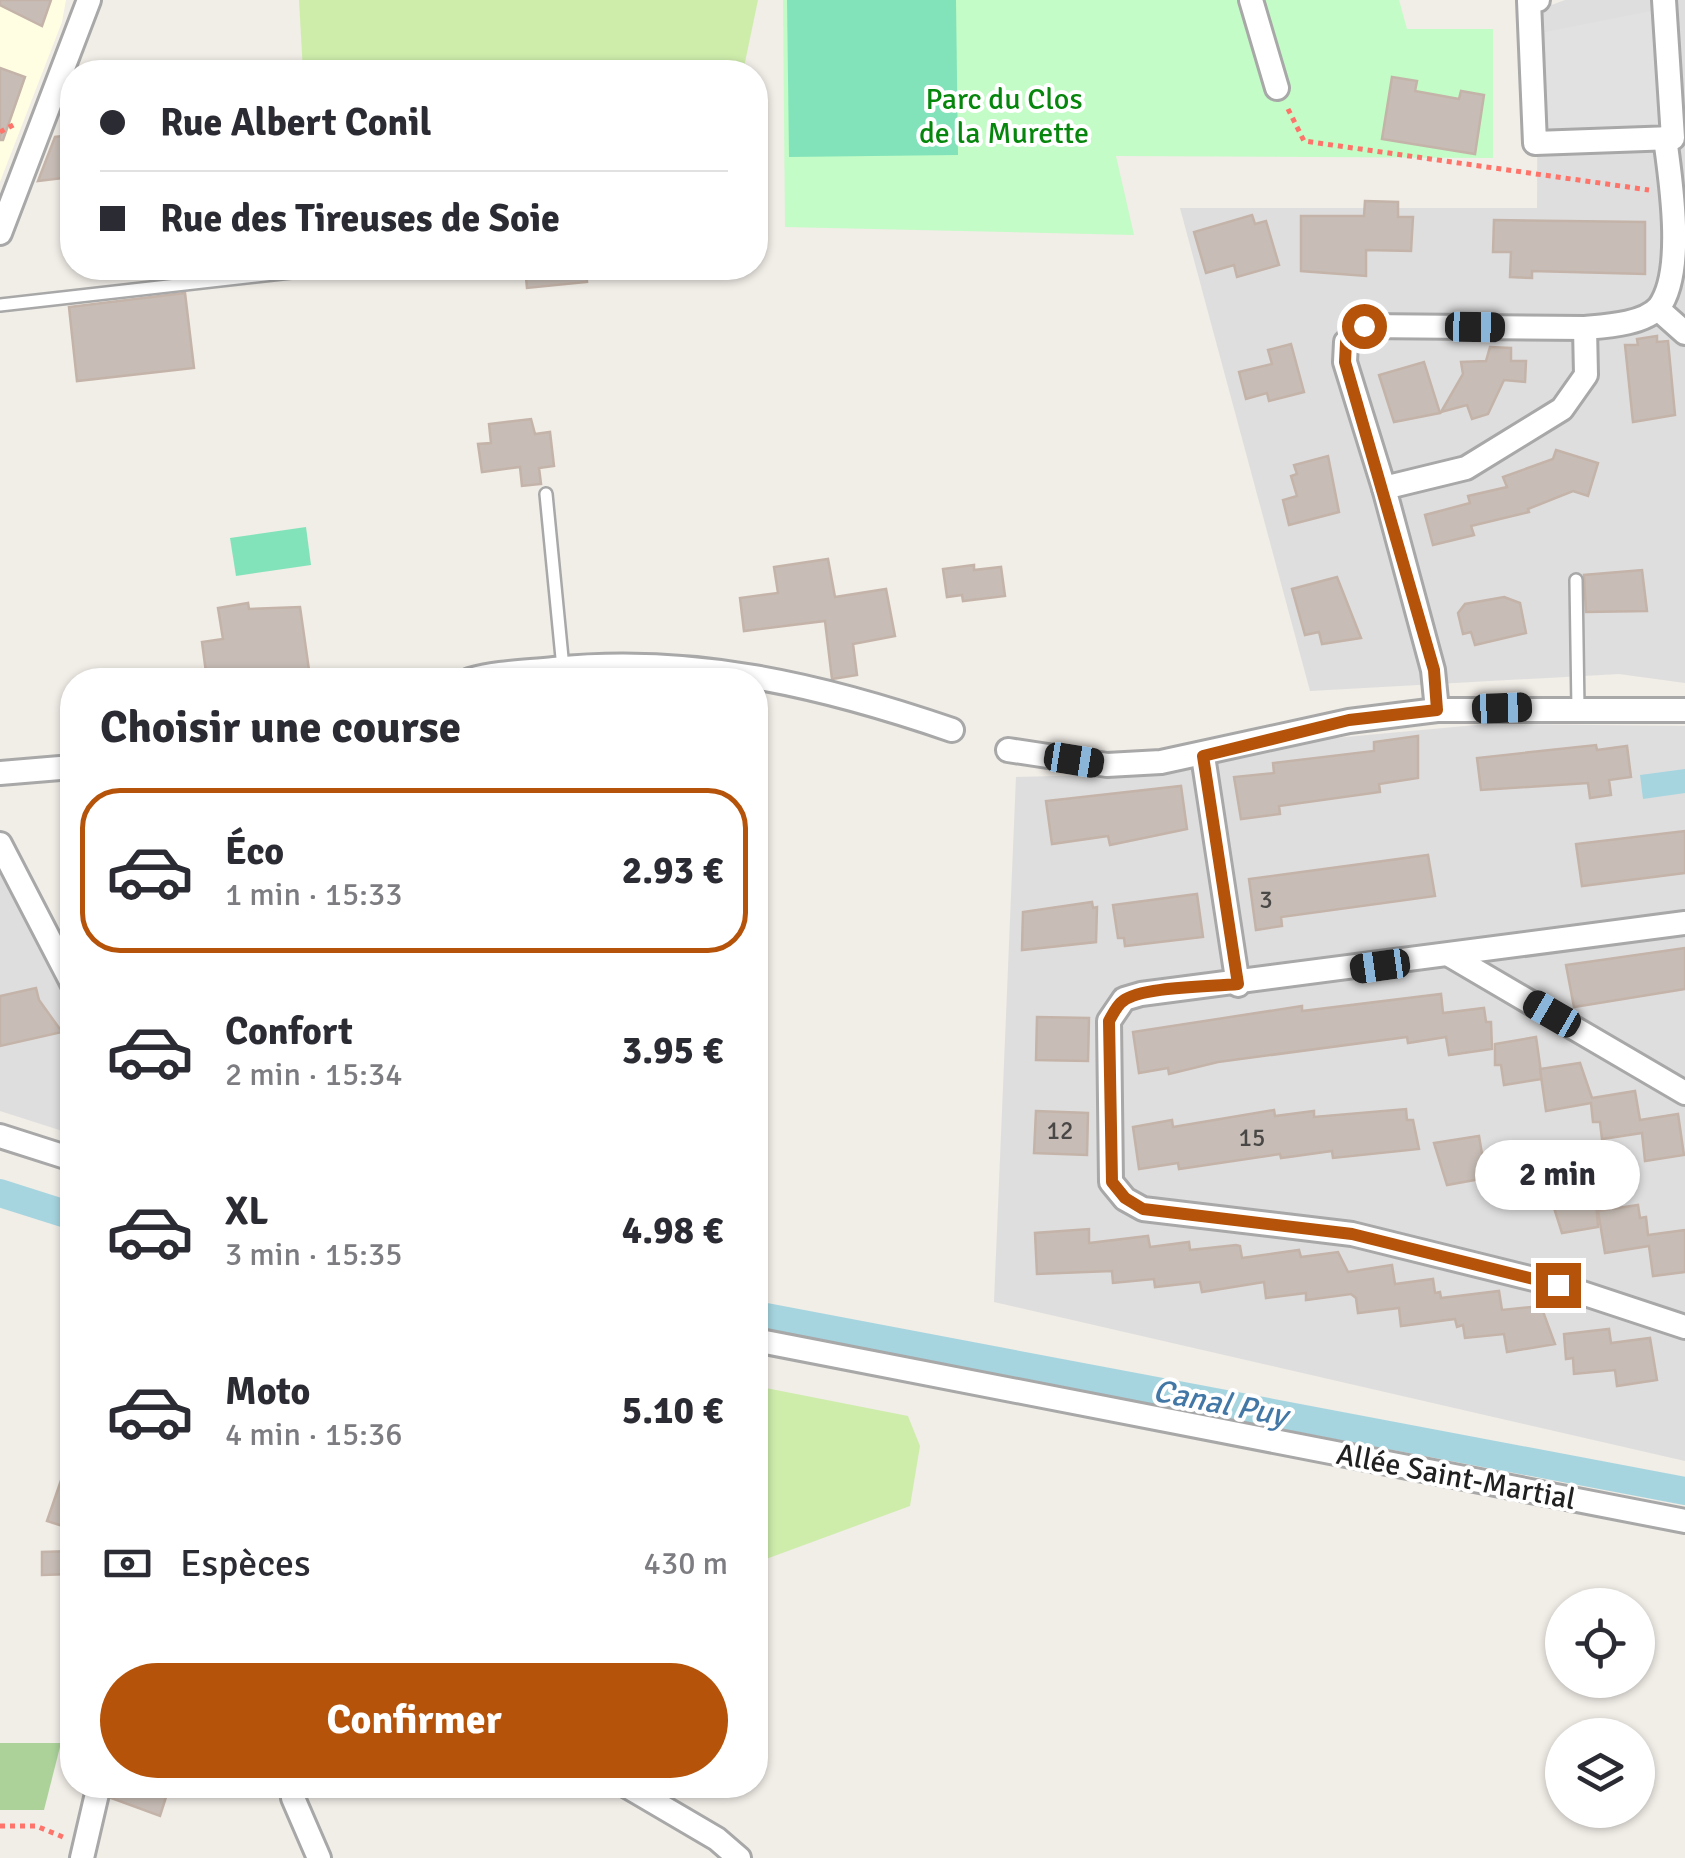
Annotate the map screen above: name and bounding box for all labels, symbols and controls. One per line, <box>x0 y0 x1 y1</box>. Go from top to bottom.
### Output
park label: Parc du Clos de la Murette <box>919 81 1089 152</box>
text: Rue Albert Conil <box>160 99 432 146</box>
text: Rue des Tireuses de Soie <box>160 195 560 242</box>
route start <box>1342 304 1387 349</box>
car <box>1445 311 1505 343</box>
car <box>1471 692 1533 724</box>
text: Choisir une course <box>100 700 461 755</box>
car <box>1042 740 1106 780</box>
icon: car <box>105 826 195 916</box>
text: Éco <box>225 828 284 875</box>
text: 2.93 € <box>622 847 723 894</box>
text: 1 min · 15:33 <box>225 875 403 914</box>
house number: 3 <box>1259 884 1273 915</box>
car <box>1348 947 1412 985</box>
car <box>1519 986 1585 1042</box>
icon: car <box>105 1006 195 1096</box>
text: Confort <box>225 1008 353 1055</box>
text: 3.95 € <box>622 1027 723 1074</box>
text: 2 min · 15:34 <box>225 1055 403 1094</box>
house number: 12 <box>1046 1115 1074 1146</box>
house number: 15 <box>1238 1122 1266 1153</box>
callout: 2 min <box>1476 1140 1640 1210</box>
text: 2 min <box>1519 1155 1596 1194</box>
icon: car <box>105 1186 195 1276</box>
text: XL <box>225 1188 268 1235</box>
text: 4.98 € <box>622 1207 723 1254</box>
text: 3 min · 15:35 <box>225 1235 403 1274</box>
route end <box>1536 1263 1581 1308</box>
icon: car <box>105 1366 195 1456</box>
text: Moto <box>225 1368 310 1415</box>
water label: Canal Puy <box>1150 1371 1294 1436</box>
text: 5.10 € <box>622 1387 723 1434</box>
text: 4 min · 15:36 <box>225 1415 403 1454</box>
street label: Allée Saint-Martial <box>1333 1436 1579 1518</box>
icon: cash <box>100 1536 155 1591</box>
text: Espèces <box>180 1540 311 1587</box>
text: 430 m <box>644 1544 728 1583</box>
map controls <box>1545 1588 1655 1828</box>
button: locate <box>1545 1588 1655 1698</box>
button: Confirmer <box>100 1663 728 1778</box>
button: layers <box>1545 1718 1655 1828</box>

